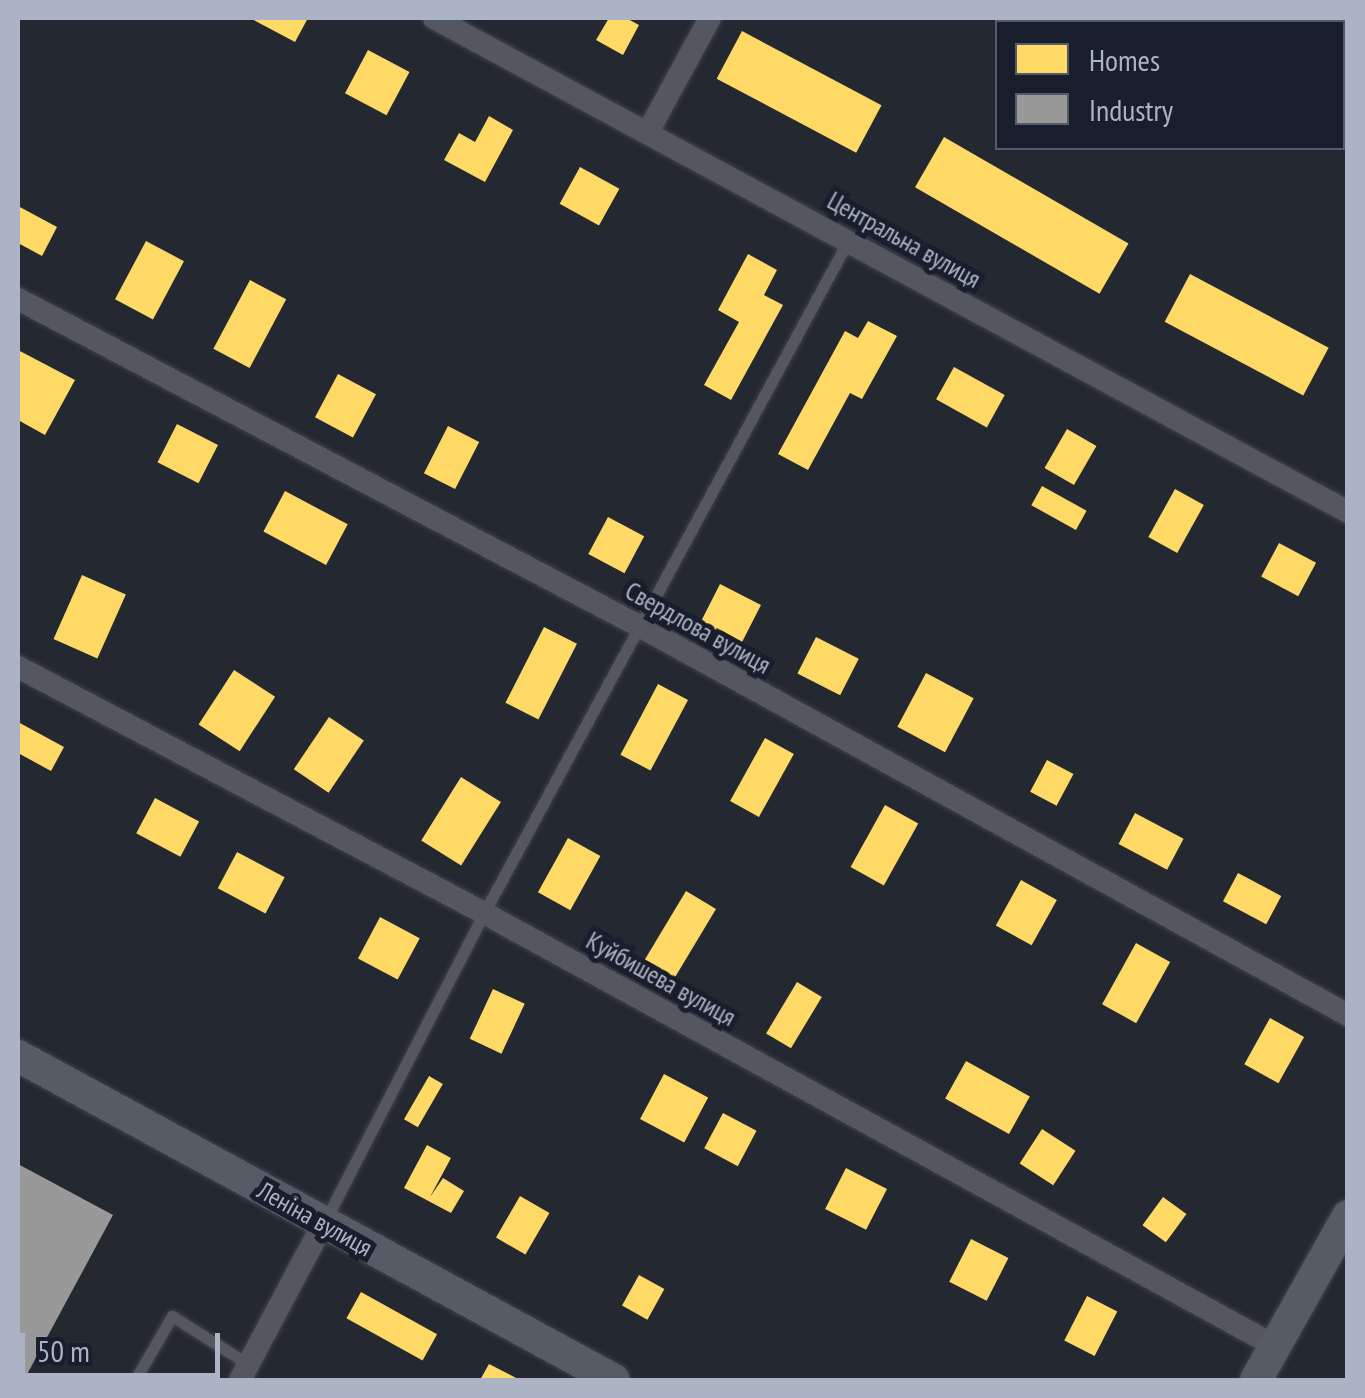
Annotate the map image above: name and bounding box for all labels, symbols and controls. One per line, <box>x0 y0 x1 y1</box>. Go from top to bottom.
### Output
legend <box>995 20 1345 150</box>
text: Homes <box>1089 40 1160 79</box>
text: Industry <box>1089 90 1173 129</box>
street label: Центральна вулиця <box>822 186 986 294</box>
street label: Свердлова вулиця <box>620 576 776 680</box>
street label: Куйбишева вулиця <box>581 926 741 1032</box>
street label: Леніна вулиця <box>252 1175 378 1263</box>
scale bar <box>25 1313 225 1375</box>
text: 50 m <box>37 1331 90 1370</box>

